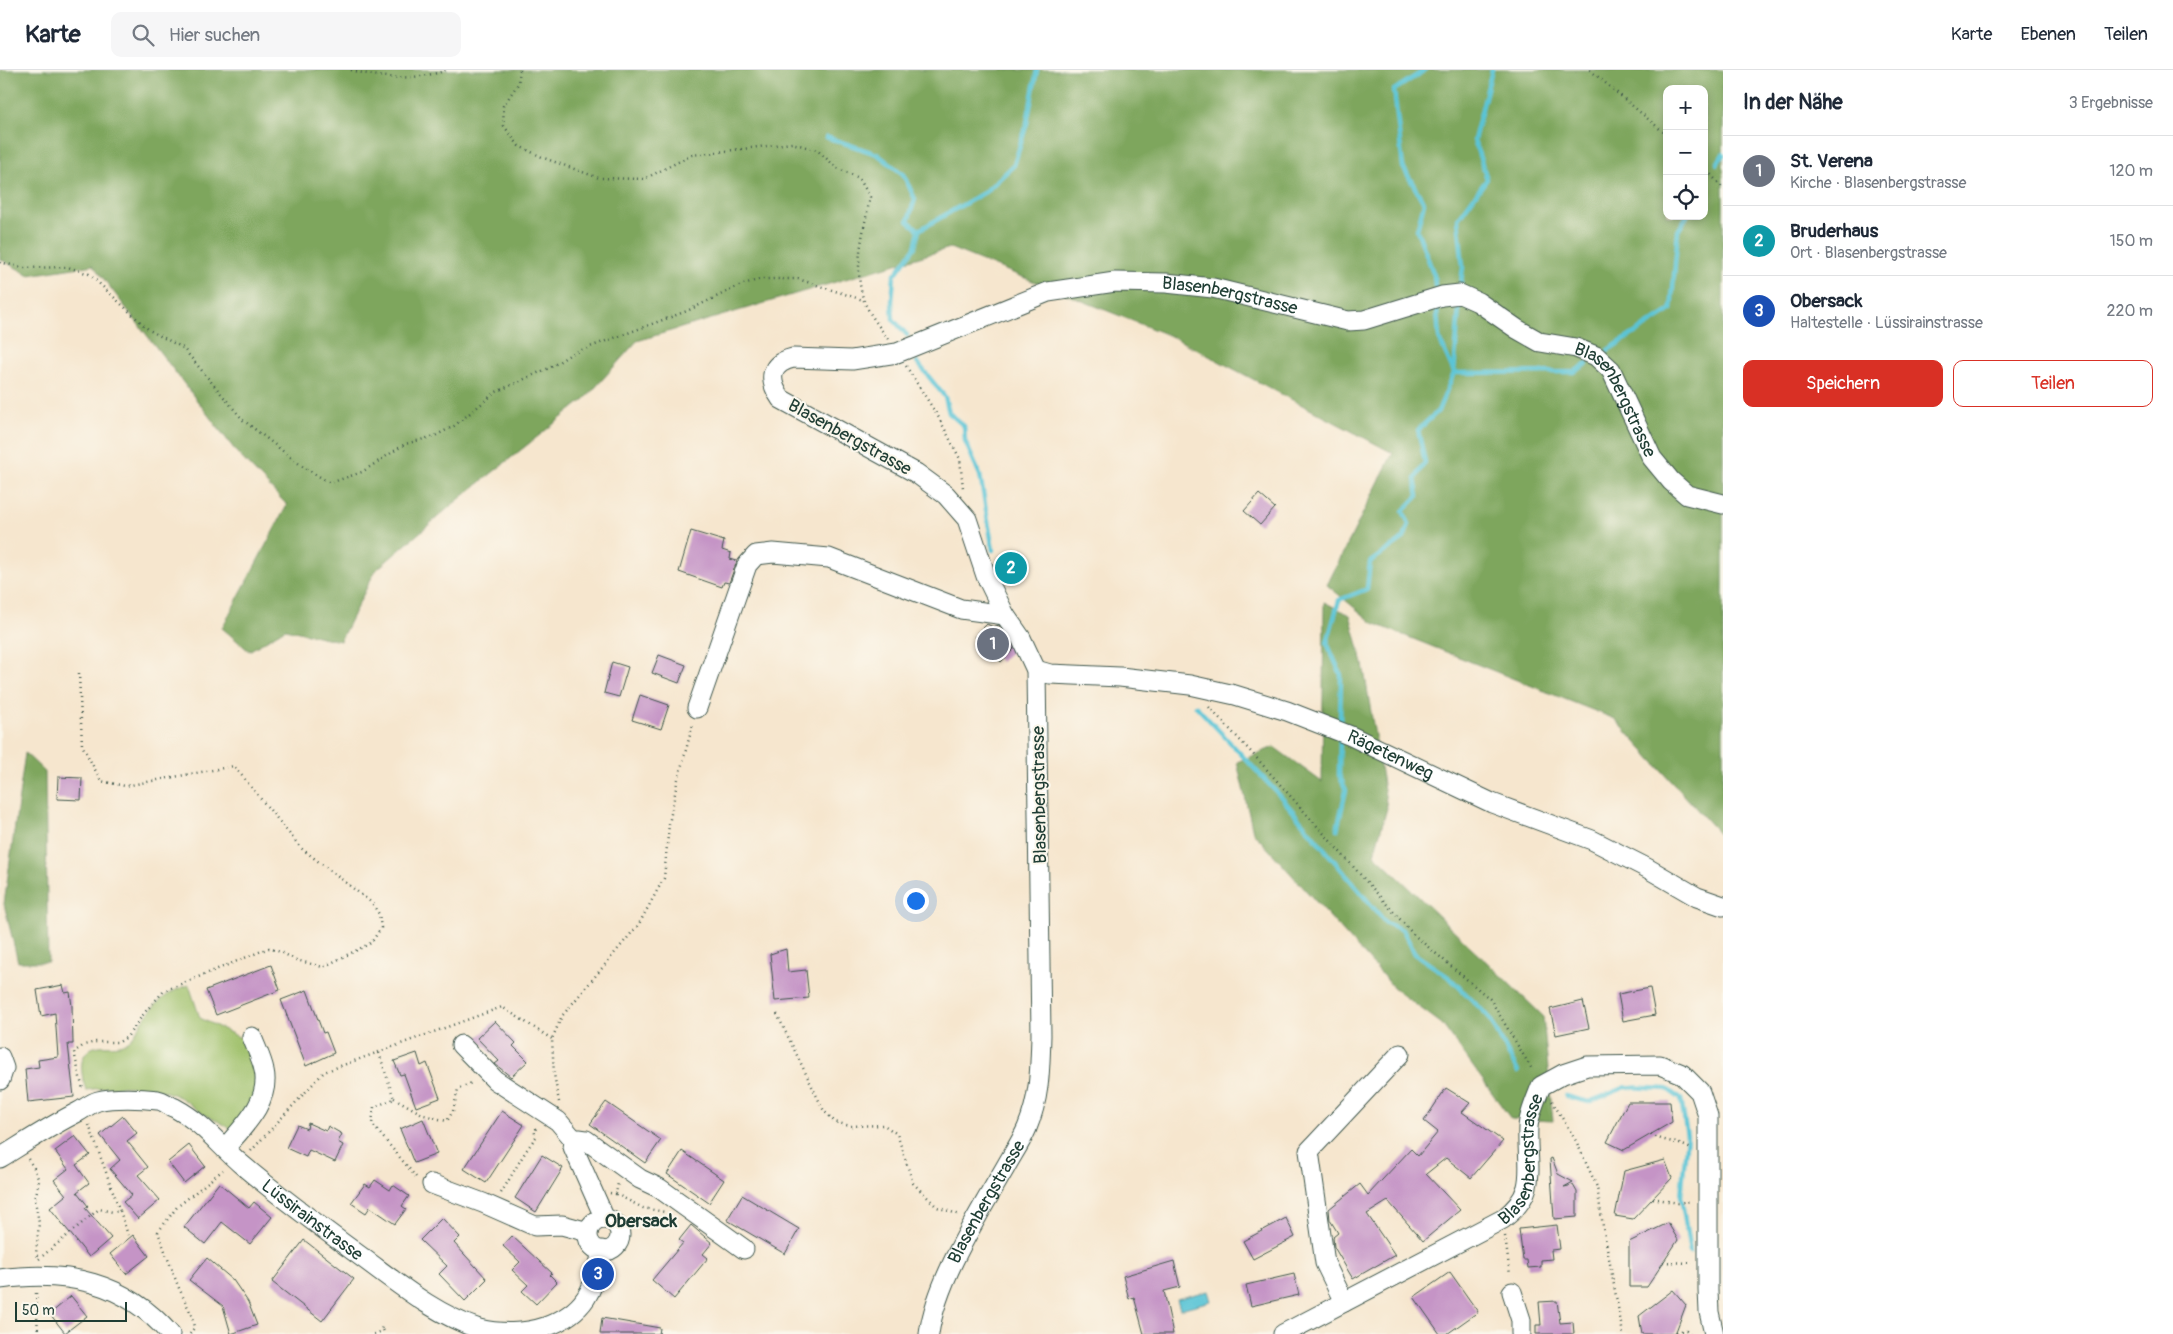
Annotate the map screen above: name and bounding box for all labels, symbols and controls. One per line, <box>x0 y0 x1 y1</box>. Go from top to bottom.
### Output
search box <box>111 12 461 57</box>
text: Karte <box>25 20 81 49</box>
icon: search <box>129 21 157 49</box>
text: Hier suchen <box>169 23 260 47</box>
text: Karte <box>1951 23 1992 46</box>
text: Ebenen <box>2020 23 2076 46</box>
text: Teilen <box>2104 23 2148 46</box>
map controls <box>1663 85 1708 220</box>
button: + <box>1663 85 1708 130</box>
text: In der Nähe <box>1743 89 1843 116</box>
text: 3 Ergebnisse <box>2069 93 2153 113</box>
button: − <box>1663 130 1708 175</box>
text: St. Verena <box>1790 149 1873 173</box>
text: 1 <box>1756 161 1762 181</box>
text: 120 m <box>2109 161 2153 181</box>
text: Kirche · Blasenbergstrasse <box>1790 173 1966 193</box>
button: locate <box>1663 175 1708 220</box>
text: Bruderhaus <box>1790 219 1878 243</box>
text: 2 <box>1755 231 1763 251</box>
text: 150 m <box>2109 231 2153 251</box>
text: Ort · Blasenbergstrasse <box>1790 243 1947 263</box>
street label: Blasenbergstrasse <box>1161 272 1300 320</box>
text: Obersack <box>1790 289 1862 313</box>
text: 3 <box>1755 301 1763 321</box>
text: 220 m <box>2107 301 2153 321</box>
text: Haltestelle · Lüssirainstrasse <box>1790 313 1983 333</box>
street label: Blasenbergstrasse <box>1571 337 1661 461</box>
button: Speichern <box>1743 360 1943 407</box>
button: Teilen <box>1953 360 2153 407</box>
street label: Blasenbergstrasse <box>784 394 916 481</box>
pin: 2 <box>995 549 1027 587</box>
pin: 1 <box>977 625 1009 663</box>
street label: Rägetenweg <box>1343 725 1437 786</box>
street label: Blasenbergstrasse <box>1027 726 1052 864</box>
your location <box>903 888 929 914</box>
street label: Blasenbergstrasse <box>1494 1090 1549 1230</box>
street label: Blasenbergstrasse <box>943 1136 1031 1267</box>
street label: Lüssirainstrasse <box>256 1174 367 1266</box>
district label: Obersack <box>605 1209 678 1233</box>
pin: 3 <box>582 1255 614 1293</box>
scale bar <box>15 1299 128 1322</box>
text: 50 m <box>22 1302 55 1319</box>

